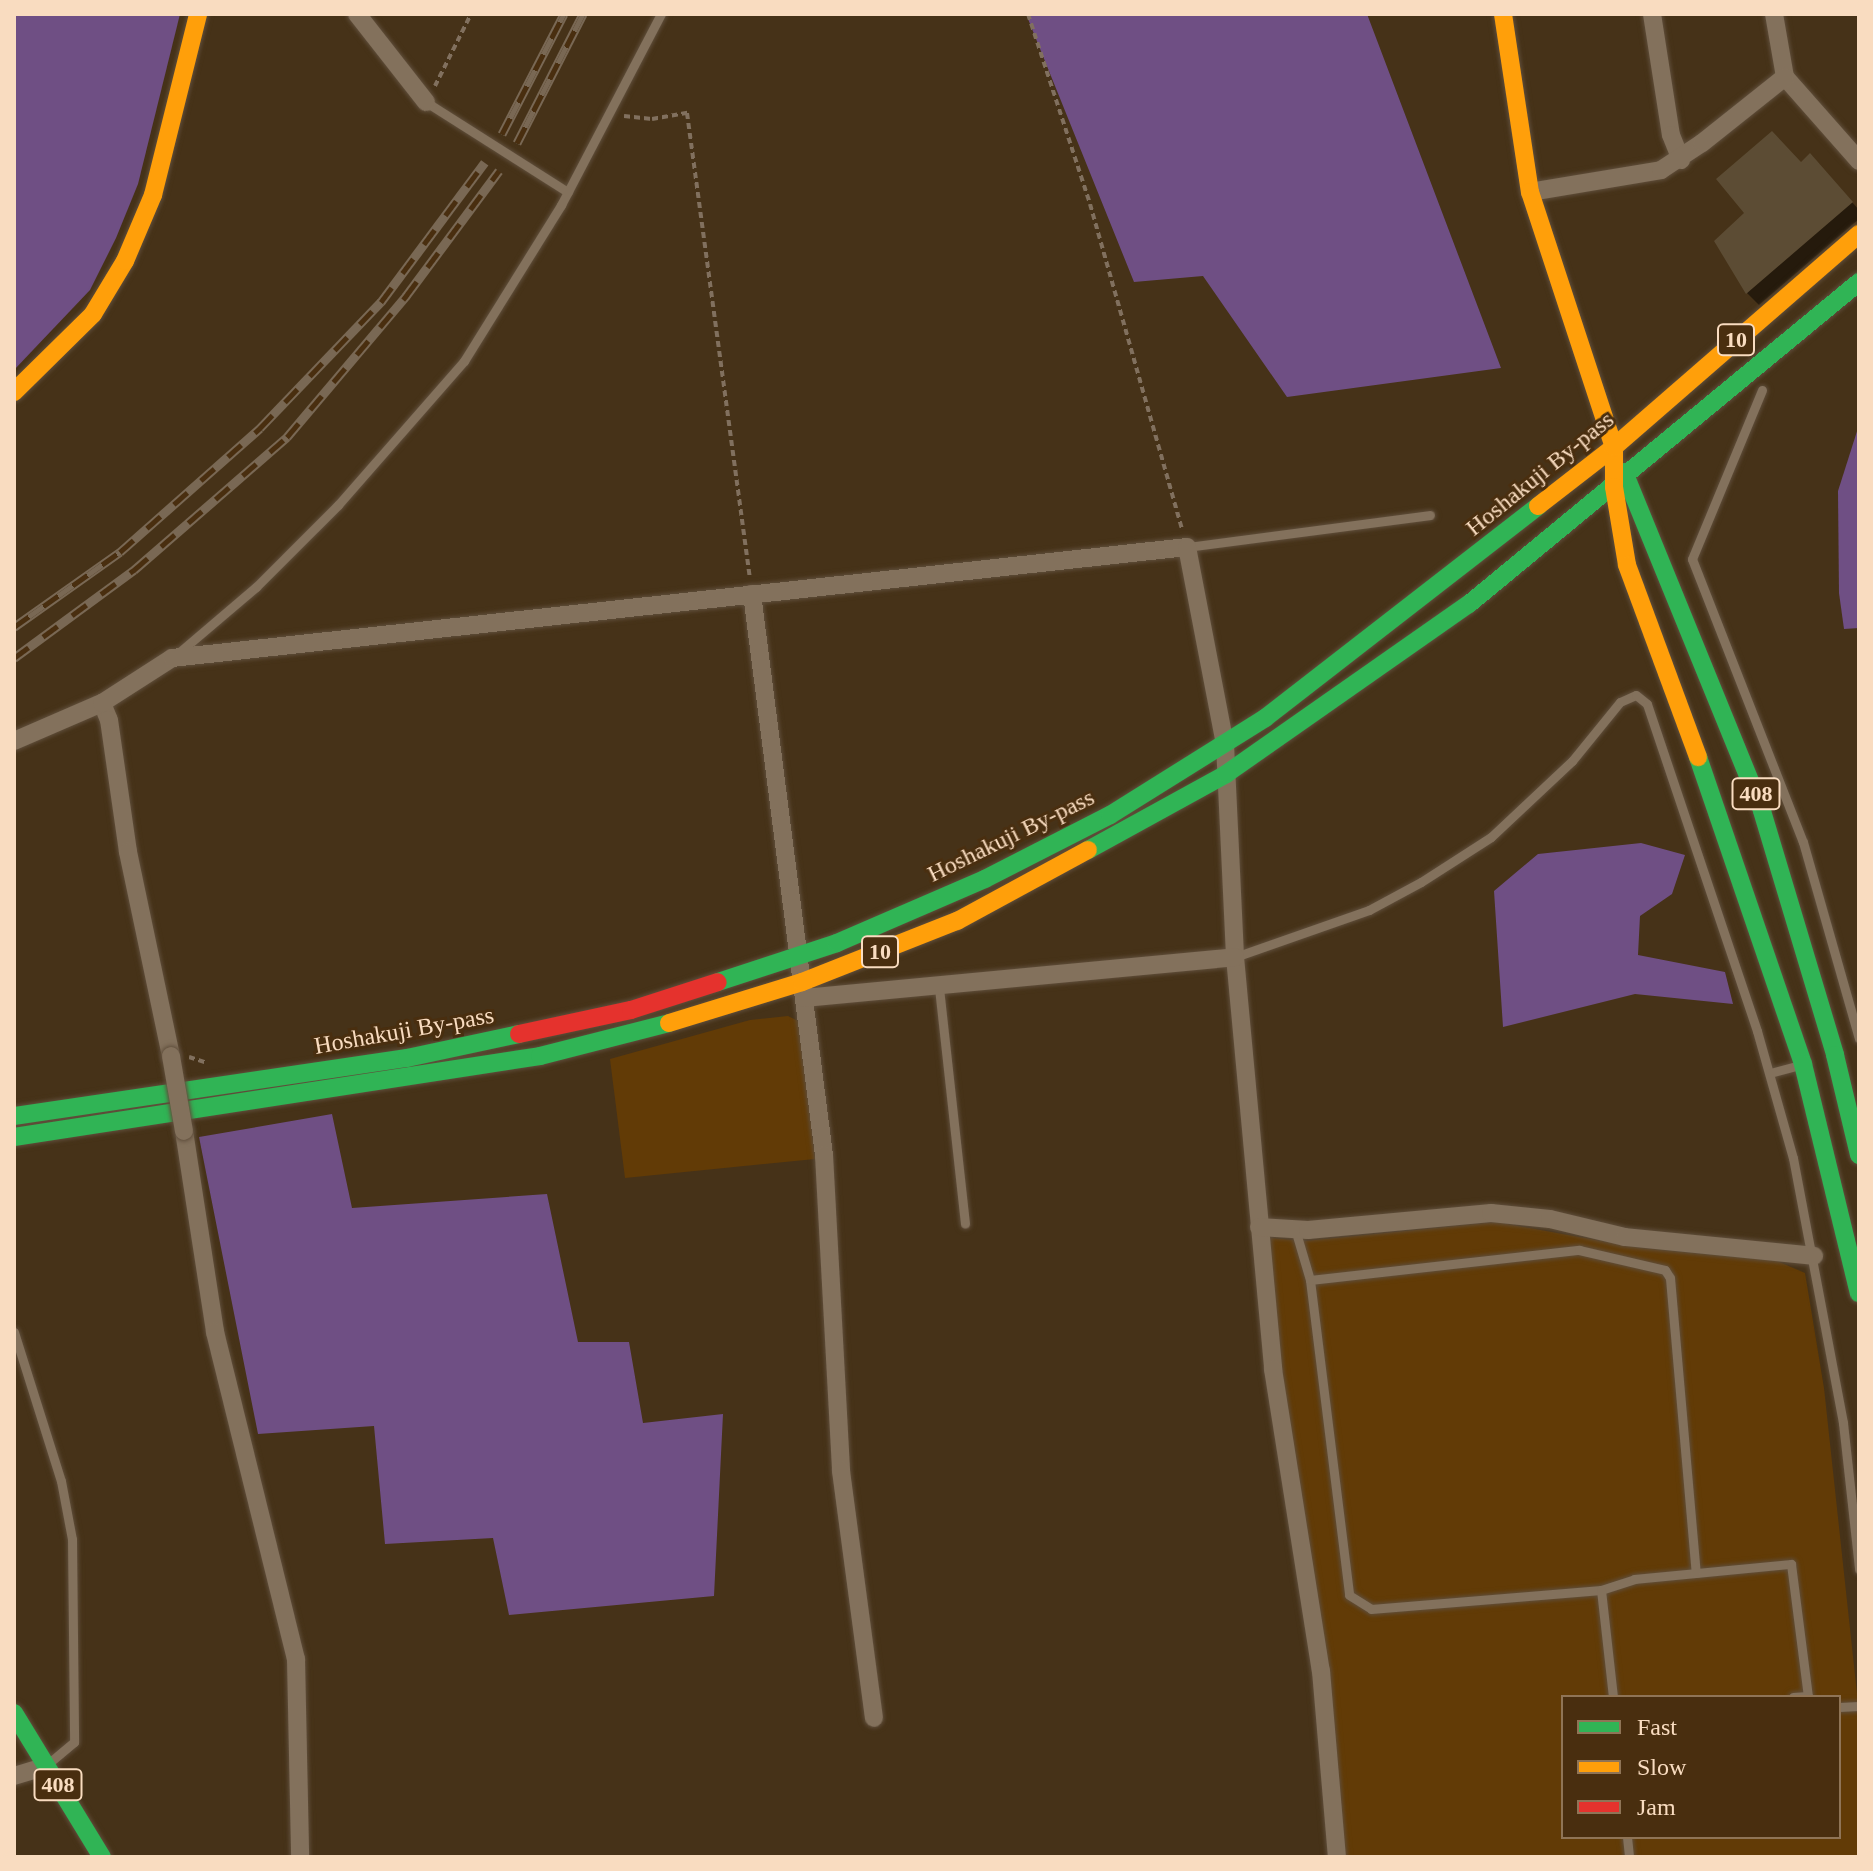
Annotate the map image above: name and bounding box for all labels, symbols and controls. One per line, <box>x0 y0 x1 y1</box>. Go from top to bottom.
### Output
road number: 10 <box>1714 322 1758 358</box>
street label: Hoshakuji By-pass <box>1452 399 1628 549</box>
road number: 408 <box>1728 776 1784 812</box>
street label: Hoshakuji By-pass <box>913 778 1109 894</box>
road number: 10 <box>858 934 902 970</box>
street label: Hoshakuji By-pass <box>301 999 507 1063</box>
legend <box>1561 1695 1841 1839</box>
text: Fast <box>1637 1714 1677 1740</box>
text: Slow <box>1637 1754 1686 1780</box>
road number: 408 <box>30 1767 86 1803</box>
text: Jam <box>1637 1794 1676 1820</box>

